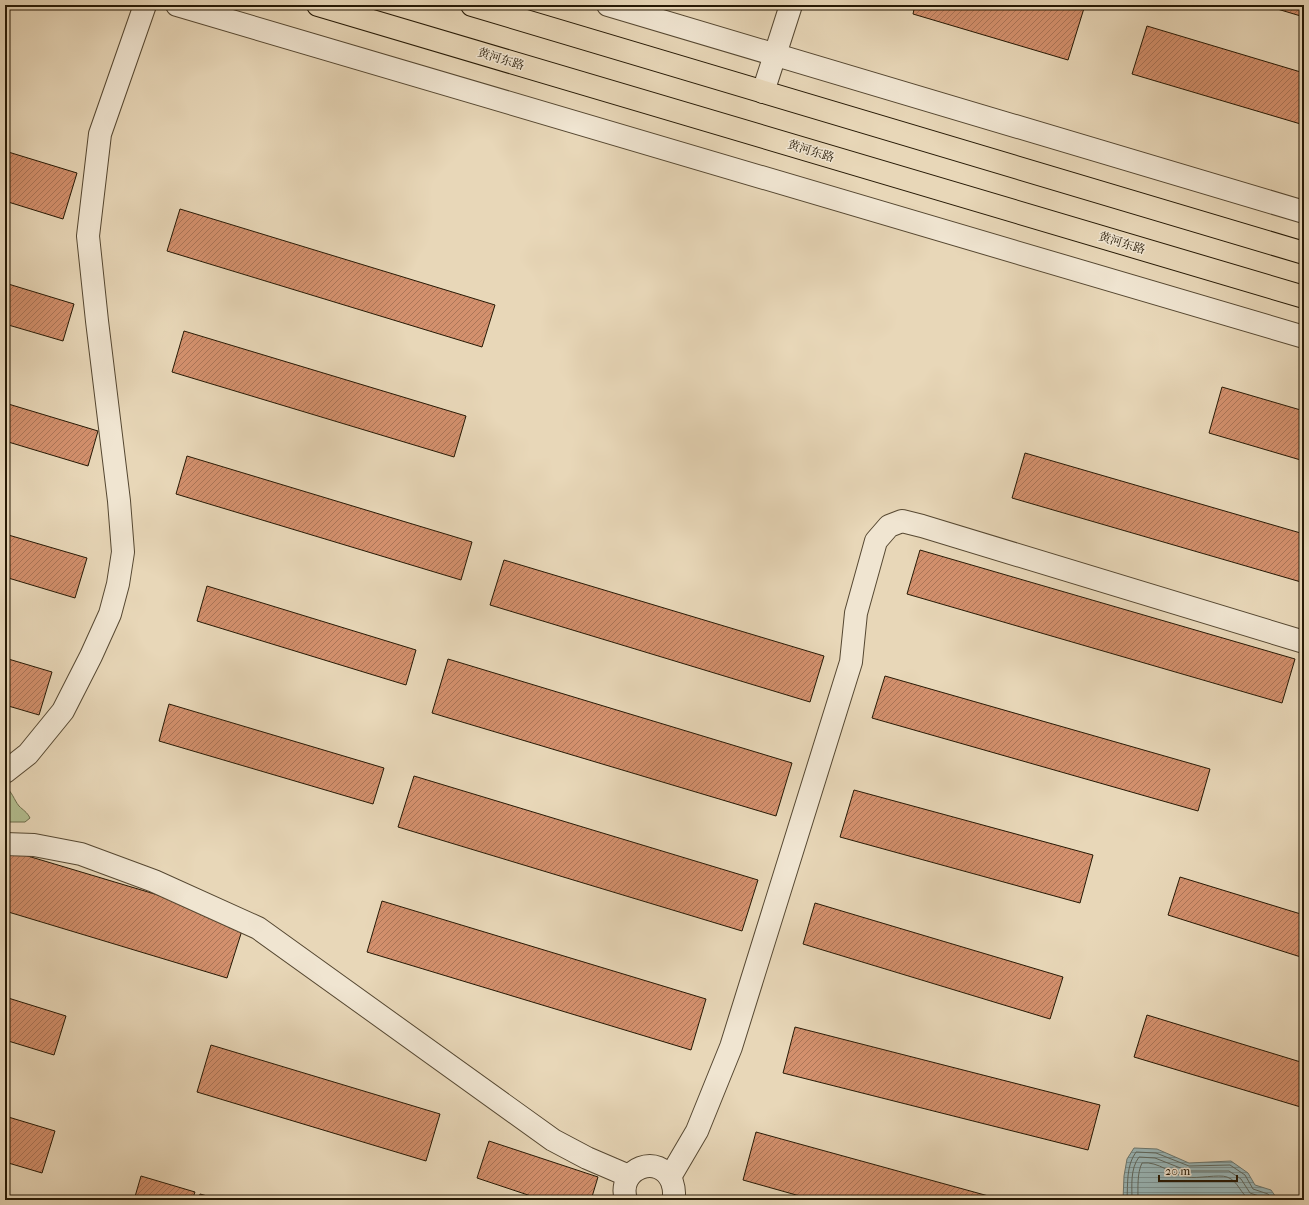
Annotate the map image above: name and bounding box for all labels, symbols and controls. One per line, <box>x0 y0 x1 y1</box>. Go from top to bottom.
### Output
street label: 黄河东路 <box>476 45 526 73</box>
street label: 黄河东路 <box>786 137 836 165</box>
street label: 黄河东路 <box>1097 229 1147 257</box>
scale bar <box>1159 1157 1237 1183</box>
text: 20 m <box>1165 1164 1190 1178</box>

